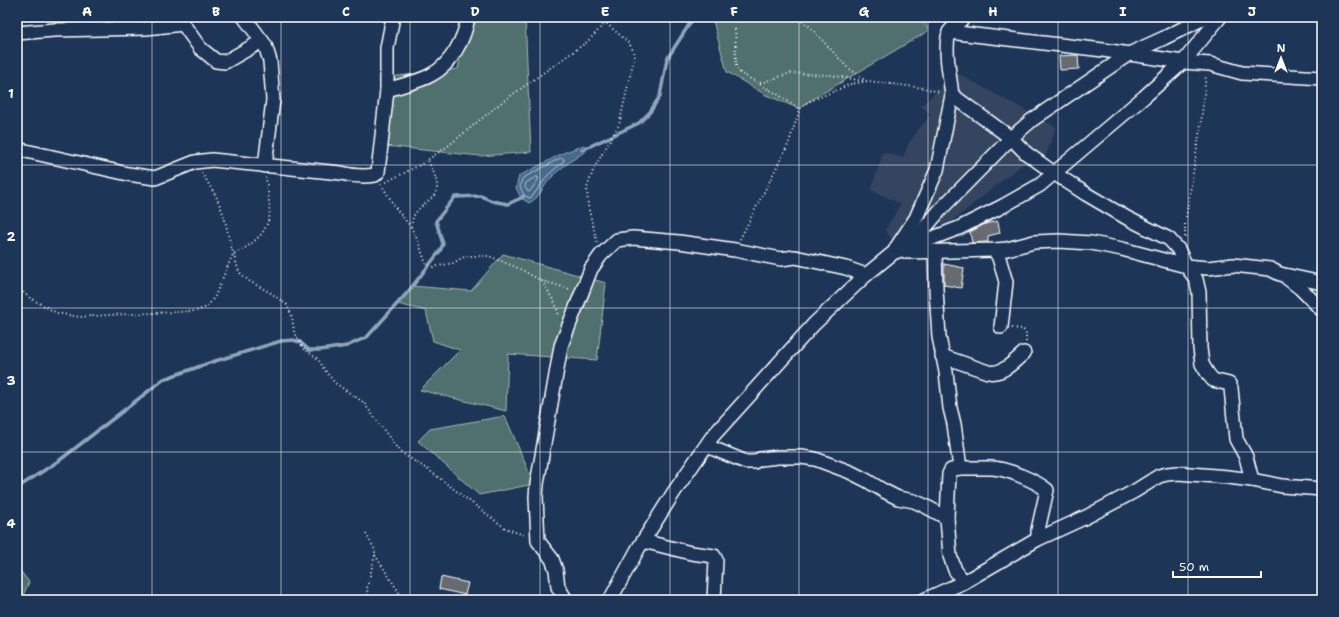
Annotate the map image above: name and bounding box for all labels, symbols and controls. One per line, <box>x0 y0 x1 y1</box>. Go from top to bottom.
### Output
text: A <box>82 3 92 20</box>
text: B <box>212 3 220 20</box>
text: C <box>342 3 350 20</box>
text: D <box>470 3 480 20</box>
text: E <box>601 3 610 20</box>
text: F <box>730 3 738 20</box>
text: G <box>859 3 870 20</box>
text: H <box>988 3 998 20</box>
text: I <box>1119 3 1127 20</box>
text: J <box>1248 3 1256 20</box>
north arrow <box>1261 38 1301 78</box>
text: N <box>1277 41 1286 56</box>
text: 1 <box>8 85 14 102</box>
text: 2 <box>6 228 16 245</box>
text: 3 <box>6 372 16 389</box>
text: 4 <box>6 515 16 532</box>
scale bar <box>1173 553 1261 579</box>
text: 50 m <box>1179 559 1209 575</box>

